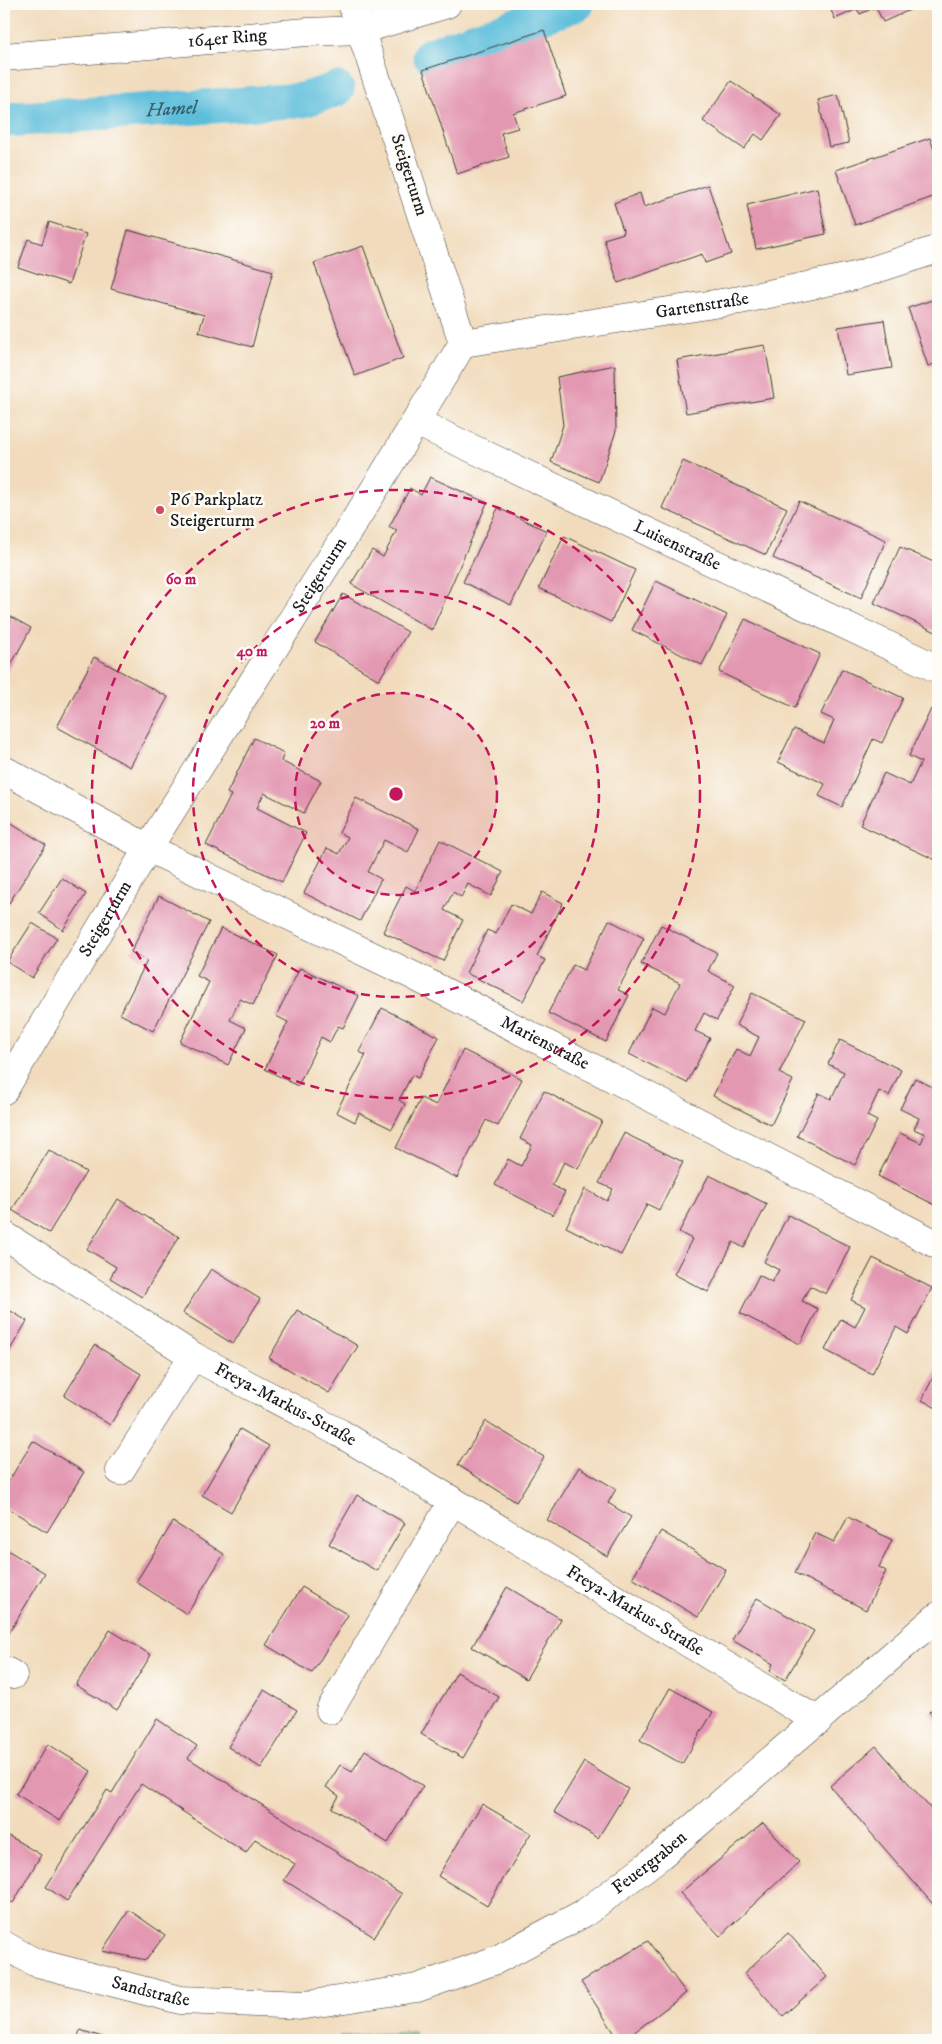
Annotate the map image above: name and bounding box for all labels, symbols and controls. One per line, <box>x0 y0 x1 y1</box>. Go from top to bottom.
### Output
street label: 164er Ring <box>187 24 268 53</box>
water label: Hamel <box>144 95 200 122</box>
street label: Steigerturm <box>385 131 433 219</box>
street label: Gartenstraße <box>654 287 751 324</box>
place label: P6 Parkplatz Steigerturm <box>170 489 263 532</box>
marker: P6 Parkplatz Steigerturm <box>154 504 166 516</box>
street label: Luisenstraße <box>630 516 724 576</box>
street label: Steigerturm <box>288 534 352 617</box>
text: 60 m <box>166 570 197 589</box>
text: 40 m <box>235 642 268 661</box>
text: 20 m <box>310 714 341 733</box>
centre of rings <box>387 785 405 803</box>
street label: Steigerturm <box>75 877 137 961</box>
street label: Marienstraße <box>497 1011 593 1075</box>
street label: Freya-Markus-Straße <box>211 1358 361 1451</box>
street label: Freya-Markus-Straße <box>562 1561 708 1661</box>
street label: Feuergraben <box>608 1826 692 1899</box>
street label: Sandstraße <box>109 1972 190 2011</box>

